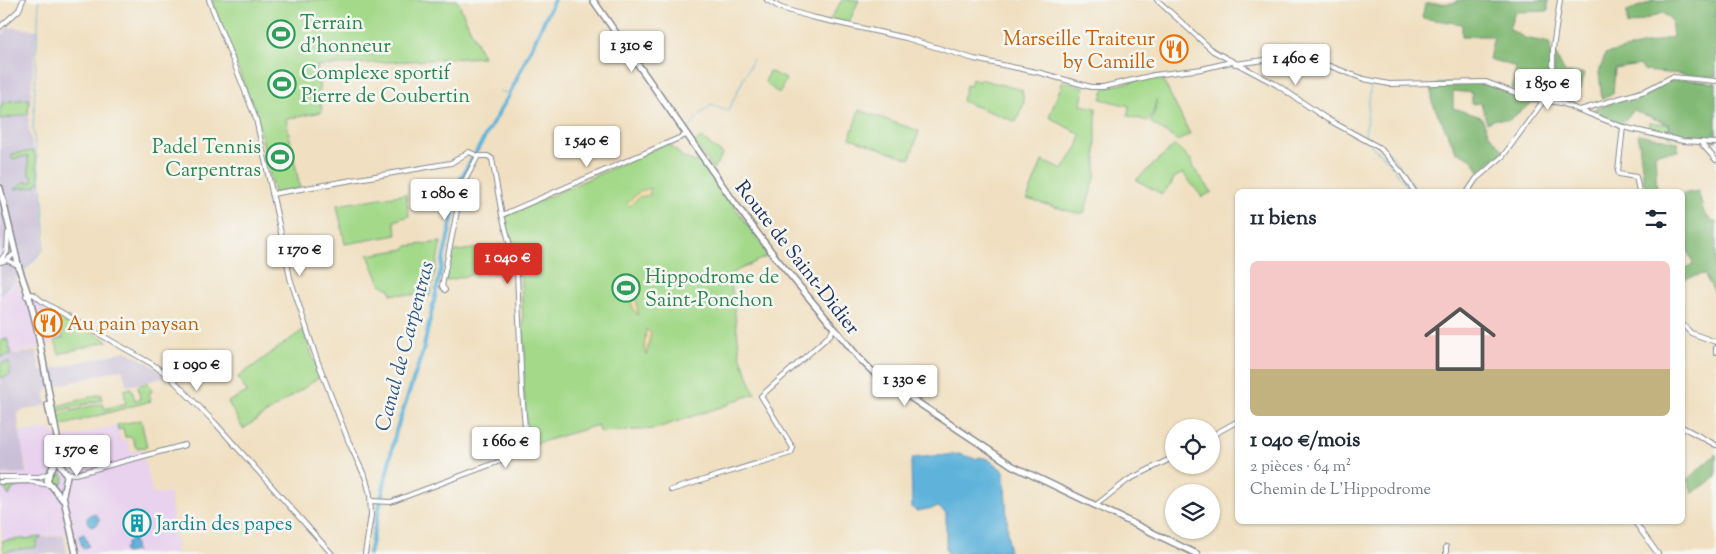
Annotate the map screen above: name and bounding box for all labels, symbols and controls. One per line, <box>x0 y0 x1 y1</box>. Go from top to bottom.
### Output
place label: Terrain d'honneur <box>300 10 391 62</box>
sports icon: Terrain d'honneur <box>266 19 296 49</box>
place label: Marseille Traiteur by Camille <box>1003 26 1155 78</box>
pin: 1 310 € <box>586 30 678 73</box>
restaurant icon: Marseille Traiteur by Camille <box>1159 34 1189 64</box>
text: 1 310 € <box>611 35 653 58</box>
pin: 1 460 € <box>1250 44 1342 86</box>
text: 1 460 € <box>1273 48 1319 71</box>
place label: Complexe sportif Pierre de Coubertin <box>301 60 470 112</box>
pin: 1 850 € <box>1502 68 1594 111</box>
sports icon: Complexe sportif Pierre de Coubertin <box>267 69 297 99</box>
text: 1 850 € <box>1526 73 1570 96</box>
pin: 1 540 € <box>541 126 633 168</box>
text: 1 540 € <box>565 130 609 153</box>
place label: Padel Tennis Carpentras <box>152 134 261 186</box>
sports icon: Padel Tennis Carpentras <box>265 142 295 172</box>
street label: Route de Saint-Didier <box>727 175 866 342</box>
pin: 1 080 € <box>399 178 491 221</box>
text: 1 080 € <box>421 183 469 206</box>
text: 11 biens <box>1250 204 1317 234</box>
icon: filters <box>1642 205 1670 233</box>
pin: 1 170 € <box>254 234 346 277</box>
text: 1 170 € <box>278 239 322 262</box>
pin: 1 040 € <box>462 242 554 285</box>
text: 1 040 € <box>485 247 531 270</box>
water label: Canal de Carpentras <box>369 258 443 435</box>
place label: Hippodrome de Saint-Ponchon <box>645 264 779 316</box>
sports icon: Hippodrome de Saint-Ponchon <box>611 273 641 303</box>
icon: home <box>1415 294 1505 384</box>
restaurant icon: Au pain paysan <box>33 308 63 338</box>
place label: Au pain paysan <box>67 311 199 340</box>
pin: 1 090 € <box>151 350 243 392</box>
text: 1 090 € <box>174 354 220 377</box>
pin: 1 330 € <box>859 364 951 407</box>
text: 1 330 € <box>883 369 927 392</box>
map controls <box>1165 419 1220 539</box>
button: locate <box>1165 419 1220 474</box>
pin: 1 660 € <box>460 426 552 469</box>
text: 1 040 €/mois <box>1250 426 1360 456</box>
text: 1 660 € <box>483 431 529 454</box>
pin: 1 570 € <box>31 434 123 477</box>
text: 1 570 € <box>55 439 99 462</box>
text: 2 pièces · 64 m² <box>1250 456 1351 479</box>
text: Chemin de L'Hippodrome <box>1250 479 1431 502</box>
button: layers <box>1165 484 1220 539</box>
building icon: Jardin des papes <box>122 508 152 538</box>
place label: Jardin des papes <box>155 511 292 540</box>

